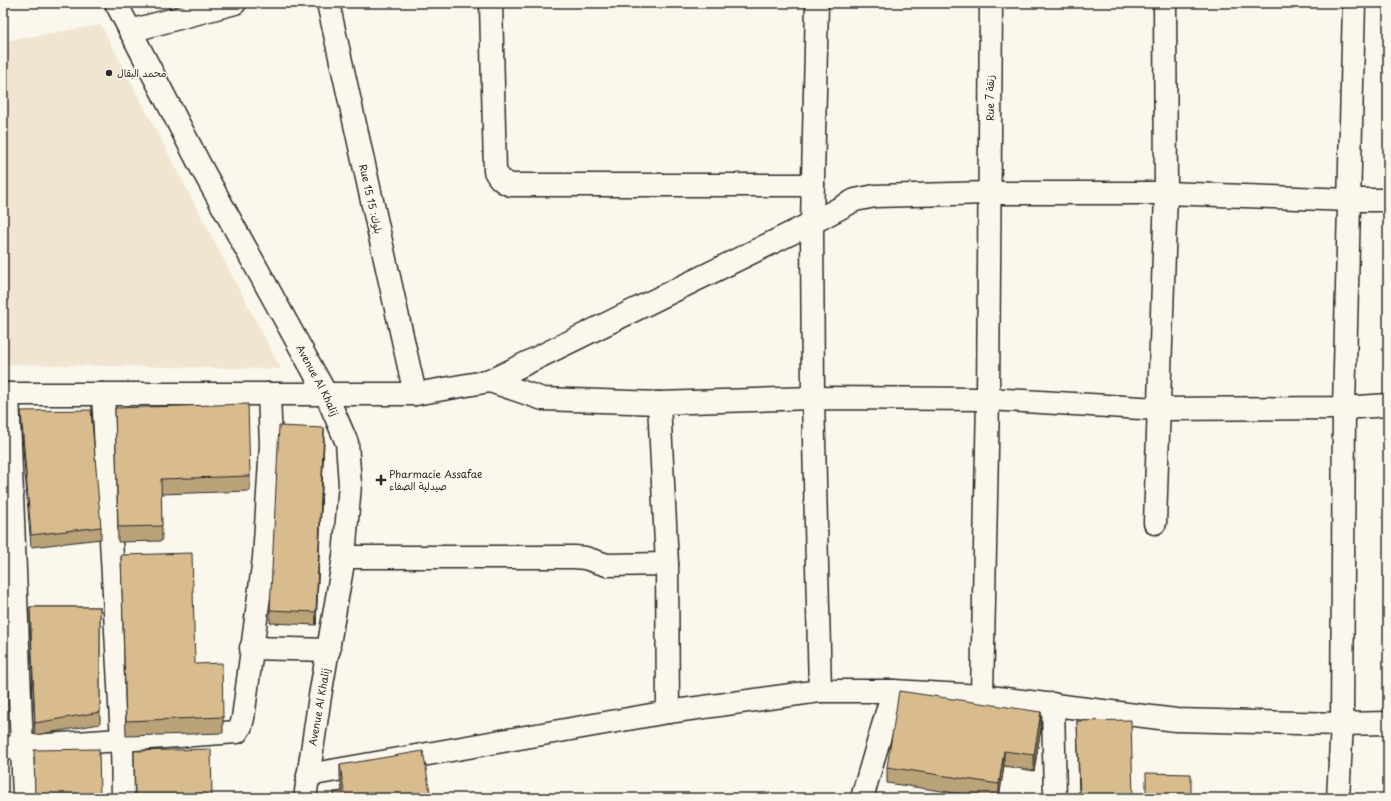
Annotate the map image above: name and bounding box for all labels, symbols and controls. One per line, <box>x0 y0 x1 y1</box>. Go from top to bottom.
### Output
place label: محمد البقال <box>117 65 167 80</box>
marker: محمد البقال <box>104 68 114 78</box>
street label: Rue 7 زنقة <box>982 75 997 121</box>
street label: Rue 15 بلوك: 15 <box>355 162 387 236</box>
street label: Avenue Al Khalij <box>293 342 343 418</box>
place label: Pharmacie Assafae صيدلية الصفاء <box>389 466 482 493</box>
marker: Pharmacie Assafae صيدلية الصفاء <box>376 475 386 485</box>
street label: Avenue Al Khalij <box>304 667 333 747</box>

